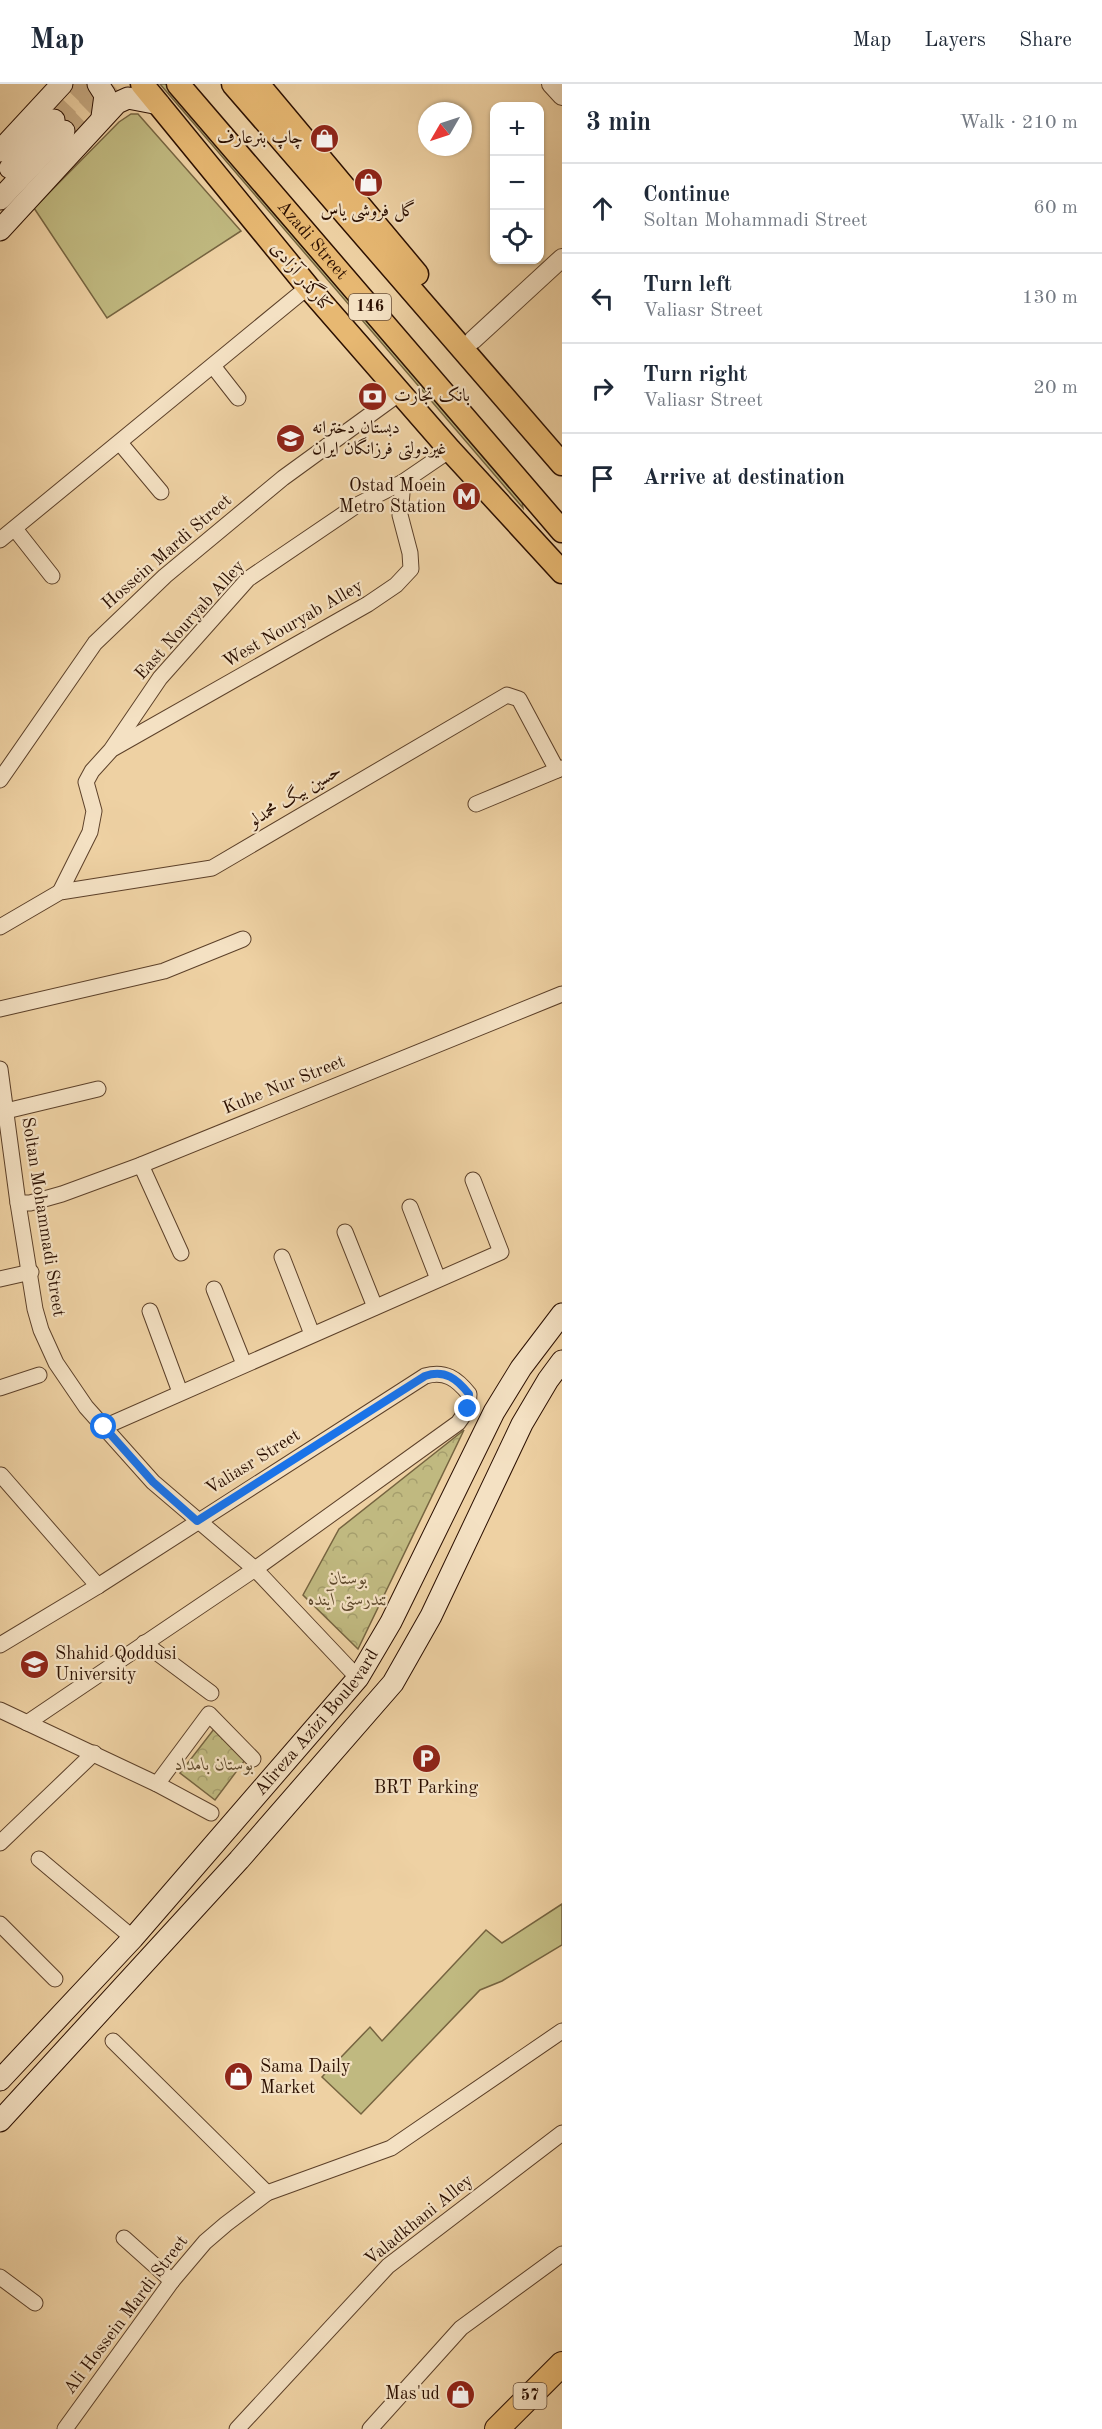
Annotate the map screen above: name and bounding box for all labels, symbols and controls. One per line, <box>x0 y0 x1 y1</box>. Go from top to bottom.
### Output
text: Map <box>30 27 84 55</box>
text: Map <box>852 30 891 51</box>
text: Layers <box>924 30 986 51</box>
text: Share <box>1019 30 1072 51</box>
north arrow <box>418 102 472 156</box>
map controls <box>490 102 544 264</box>
button: + <box>490 102 544 156</box>
text: 3 min <box>586 110 651 136</box>
text: Walk · 210 m <box>959 113 1078 133</box>
shop icon: چاپ بنرعارف <box>308 122 340 154</box>
place label: چاپ بنرعارف <box>217 129 303 150</box>
button: − <box>490 156 544 210</box>
shop icon: گل فروشی یاس <box>352 166 384 198</box>
text: Continue <box>643 184 730 206</box>
icon: ahead <box>586 192 619 225</box>
street label: Azadi Street <box>274 197 351 283</box>
text: 60 m <box>1033 198 1078 218</box>
place label: گل فروشی یاس <box>321 199 415 223</box>
button: locate <box>490 210 544 264</box>
text: Soltan Mohammadi Street <box>643 211 868 231</box>
street label: کنارگذر آزادی <box>266 236 339 316</box>
text: Turn left <box>643 274 732 296</box>
icon: left <box>586 282 619 315</box>
text: 130 m <box>1022 288 1078 308</box>
road number: 146 <box>349 294 391 320</box>
text: Valiasr Street <box>643 301 763 321</box>
text: Turn right <box>643 364 747 386</box>
icon: right <box>586 372 619 405</box>
text: 20 m <box>1033 378 1078 398</box>
bank icon: بانک تجارت <box>357 380 389 412</box>
place label: بانک تجارت <box>394 386 470 406</box>
text: Valiasr Street <box>643 391 763 411</box>
place label: دبستان دخترانه غیردولتی فرزانگان ايران <box>312 419 446 461</box>
school or university icon: دبستان دخترانه غیردولتی فرزانگان ايران <box>275 422 307 454</box>
icon: arrive <box>586 462 619 495</box>
text: Arrive at destination <box>643 467 845 489</box>
place label: Ostad Moein Metro Station <box>339 477 446 516</box>
metro station icon: Ostad Moein Metro Station <box>451 480 483 512</box>
street label: Hossein Mardi Street <box>99 491 235 613</box>
street label: East Nouryab Alley <box>132 557 248 683</box>
street label: West Nouryab Alley <box>220 576 366 671</box>
street label: حسین بیگ محمدلو <box>242 758 345 833</box>
street label: Kuhe Nur Street <box>220 1052 348 1118</box>
street label: Soltan Mohammadi Street <box>18 1116 68 1318</box>
route end <box>454 1395 480 1421</box>
route start <box>90 1413 116 1439</box>
street label: Valiasr Street <box>202 1426 304 1498</box>
park label: بوستان تندرستی آینده <box>308 1570 388 1612</box>
place label: Shahid Qoddusi University <box>55 1645 177 1684</box>
street label: Alireza Azizi Boulevard <box>251 1646 382 1799</box>
school or university icon: Shahid Qoddusi University <box>18 1648 50 1680</box>
parking icon: BRT Parking <box>410 1743 442 1775</box>
park label: بوستان بامداد <box>175 1756 254 1775</box>
place label: BRT Parking <box>374 1779 479 1797</box>
place label: Sama Daily Market <box>260 2058 351 2097</box>
shop icon: Sama Daily Market <box>223 2061 255 2093</box>
street label: Valadkhani Alley <box>361 2171 477 2269</box>
street label: Ali Hossein Mardi Street <box>61 2232 191 2398</box>
shop icon: Mas'ud <box>445 2378 477 2410</box>
road number: 57 <box>514 2383 546 2409</box>
place label: Mas'ud <box>385 2385 440 2403</box>

